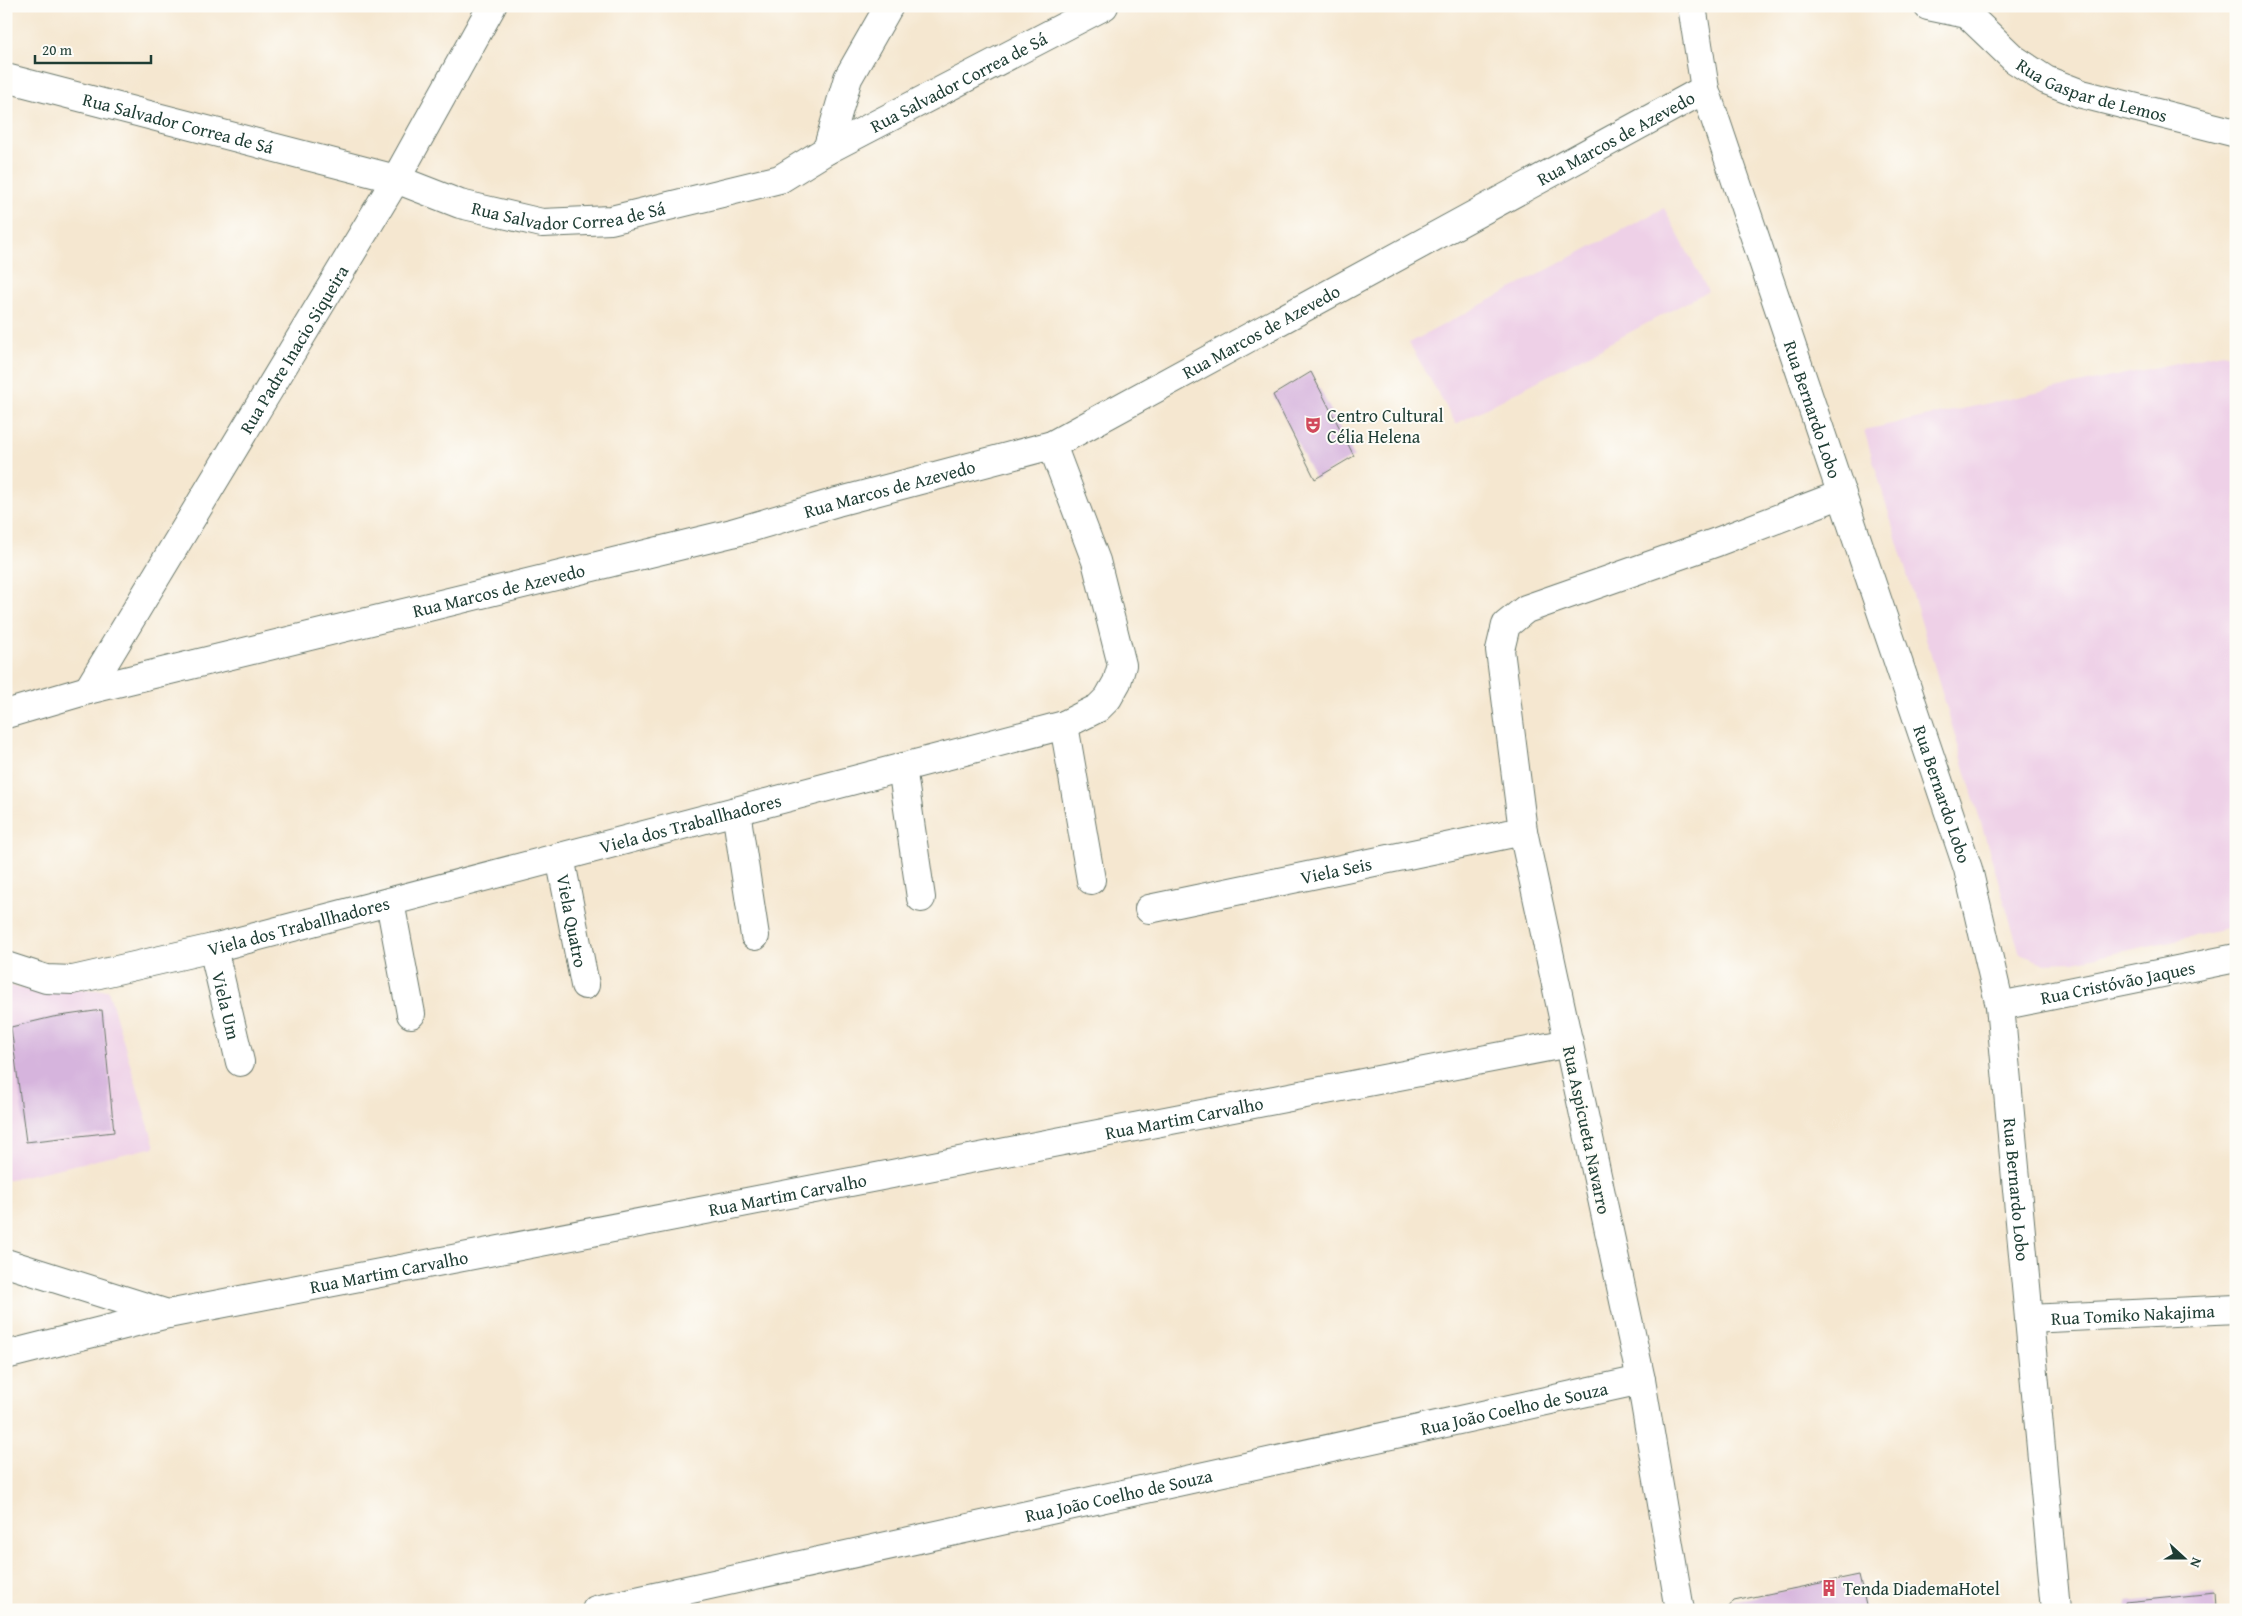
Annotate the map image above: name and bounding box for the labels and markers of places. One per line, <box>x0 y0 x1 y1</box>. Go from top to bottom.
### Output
place label: Centro Cultural Célia Helena <box>1327 402 1443 450</box>
theatre icon: Centro Cultural Célia Helena <box>1303 415 1323 435</box>
place label: Tenda DiademaHotel <box>1843 1575 2000 1602</box>
building icon: Tenda DiademaHotel <box>1819 1578 1839 1598</box>

